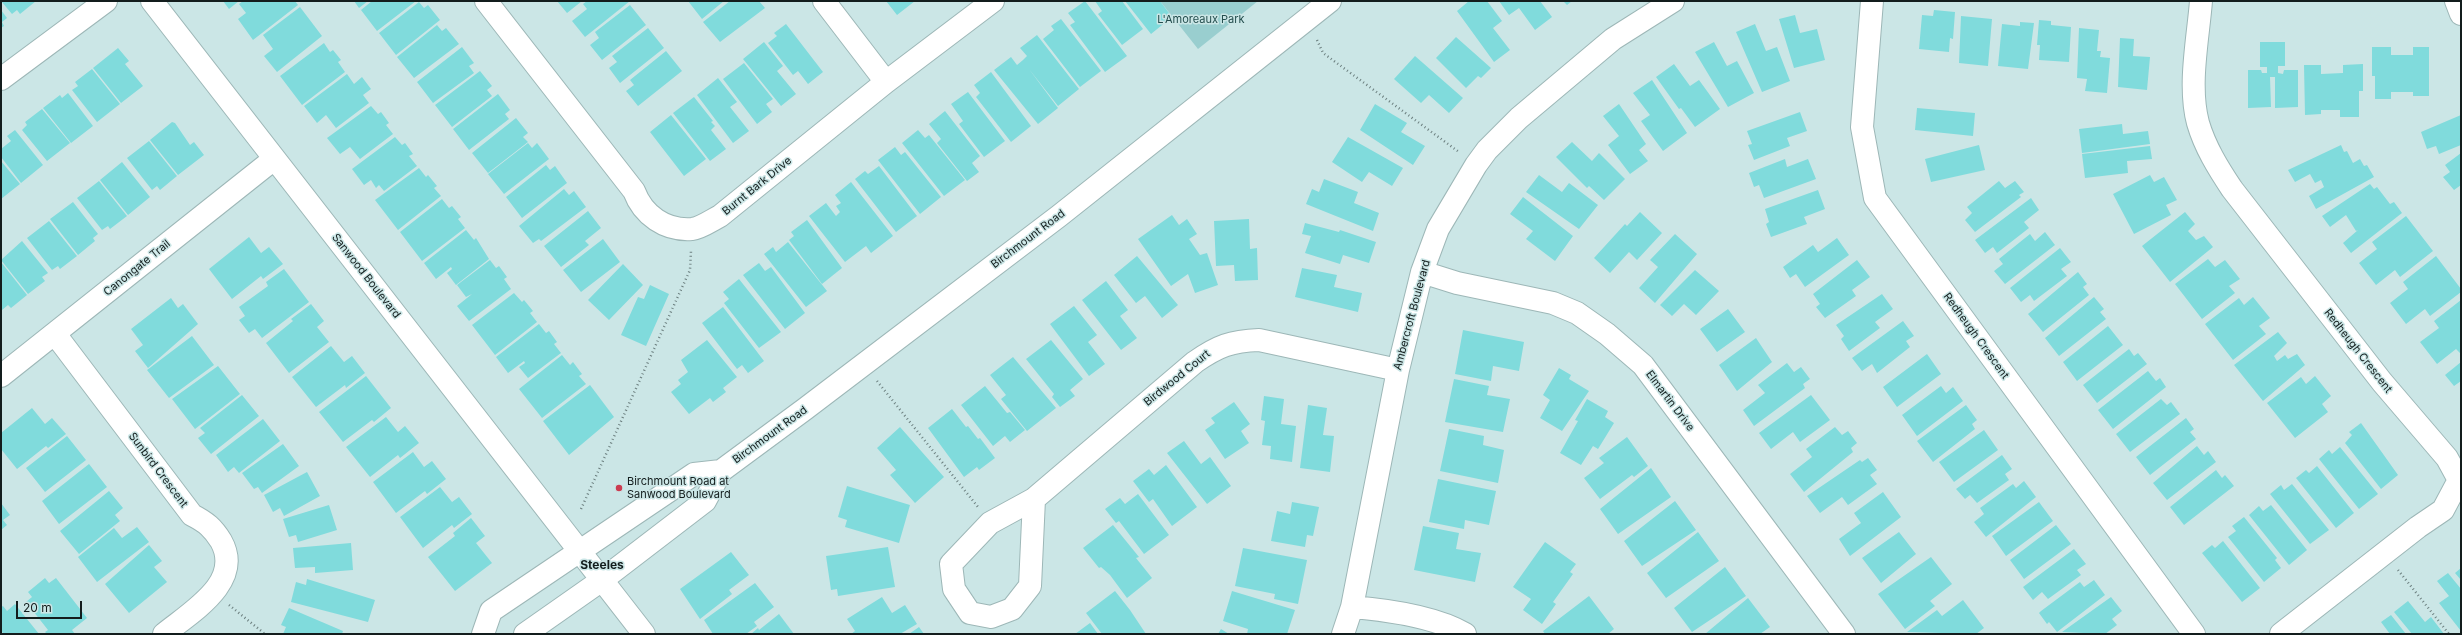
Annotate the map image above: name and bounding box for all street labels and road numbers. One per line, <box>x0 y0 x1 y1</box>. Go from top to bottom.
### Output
street label: Burnt Bark Drive <box>720 154 794 218</box>
street label: Birchmount Road <box>988 207 1068 271</box>
street label: Sanwood Boulevard <box>329 231 403 321</box>
street label: Canongate Trail <box>101 237 173 299</box>
street label: Ambercroft Boulevard <box>1391 258 1433 372</box>
street label: Redheugh Crescent <box>1940 291 2012 381</box>
street label: Redheugh Crescent <box>2321 306 2395 396</box>
street label: Birdwood Court <box>1141 347 1213 409</box>
street label: Elmartin Drive <box>1643 368 1697 434</box>
street label: Birchmount Road <box>730 403 810 467</box>
street label: Sunbird Crescent <box>126 430 190 510</box>

